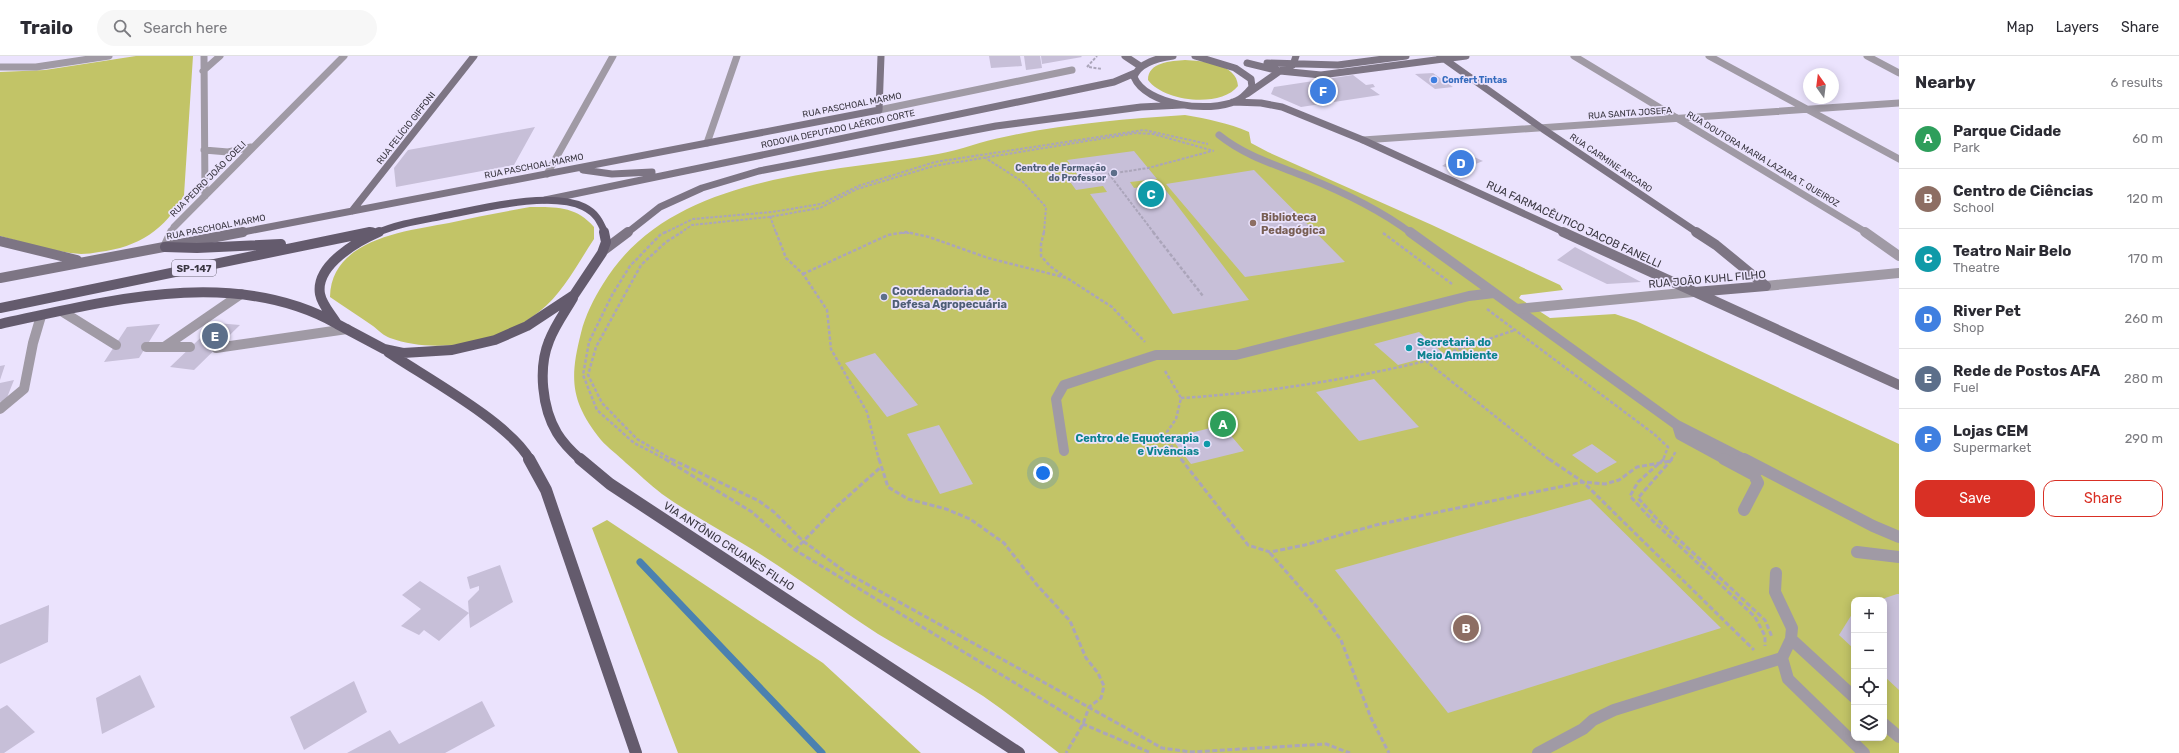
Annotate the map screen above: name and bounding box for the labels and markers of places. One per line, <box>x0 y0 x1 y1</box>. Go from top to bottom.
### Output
marker: Confert Tintas <box>1429 75 1439 85</box>
place label: Confert Tintas <box>1442 75 1507 85</box>
pin: F <box>1310 76 1336 106</box>
pin: D <box>1448 148 1474 178</box>
place label: Centro de Formação do Professor <box>1015 163 1106 183</box>
marker: Centro de Formação do Professor <box>1109 168 1119 178</box>
pin: C <box>1138 179 1164 209</box>
place label: Biblioteca Pedagógica <box>1261 211 1325 237</box>
marker: Biblioteca Pedagógica <box>1248 218 1258 228</box>
place label: Coordenadoria de Defesa Agropecuária <box>892 285 1007 311</box>
marker: Coordenadoria de Defesa Agropecuária <box>879 292 889 302</box>
pin: E <box>202 321 228 351</box>
place label: Secretaria do Meio Ambiente <box>1417 336 1498 362</box>
marker: Secretaria do Meio Ambiente <box>1404 343 1414 353</box>
pin: A <box>1210 409 1236 439</box>
place label: Centro de Equoterapia e Vivências <box>1075 432 1199 458</box>
marker: Centro de Equoterapia e Vivências <box>1202 439 1212 449</box>
pin: B <box>1453 613 1479 643</box>

